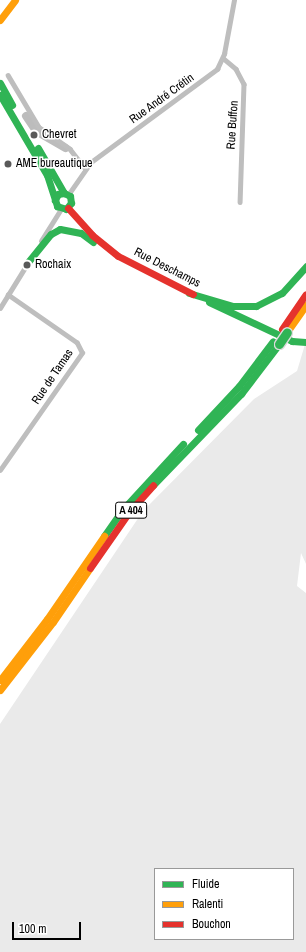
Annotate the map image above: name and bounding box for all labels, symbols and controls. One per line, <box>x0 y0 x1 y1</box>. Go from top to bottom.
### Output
street label: Rue André Crétin <box>127 71 197 127</box>
street label: Rue Buffon <box>224 100 242 150</box>
place label: Chevret <box>42 128 76 142</box>
marker: Chevret <box>29 130 39 140</box>
place label: AME bureautique <box>16 157 93 171</box>
marker: AME bureautique <box>3 159 13 169</box>
street label: Rue Deschamps <box>131 245 203 291</box>
place label: Rochaix <box>35 258 71 272</box>
marker: Rochaix <box>22 260 32 270</box>
street label: Rue de Tamas <box>29 347 77 407</box>
road number: A 404 <box>114 501 148 519</box>
legend <box>154 868 294 940</box>
text: Fluide <box>192 876 219 892</box>
text: Ralenti <box>192 896 223 912</box>
scale bar <box>14 914 83 940</box>
text: Bouchon <box>192 916 231 932</box>
text: 100 m <box>19 921 46 937</box>

